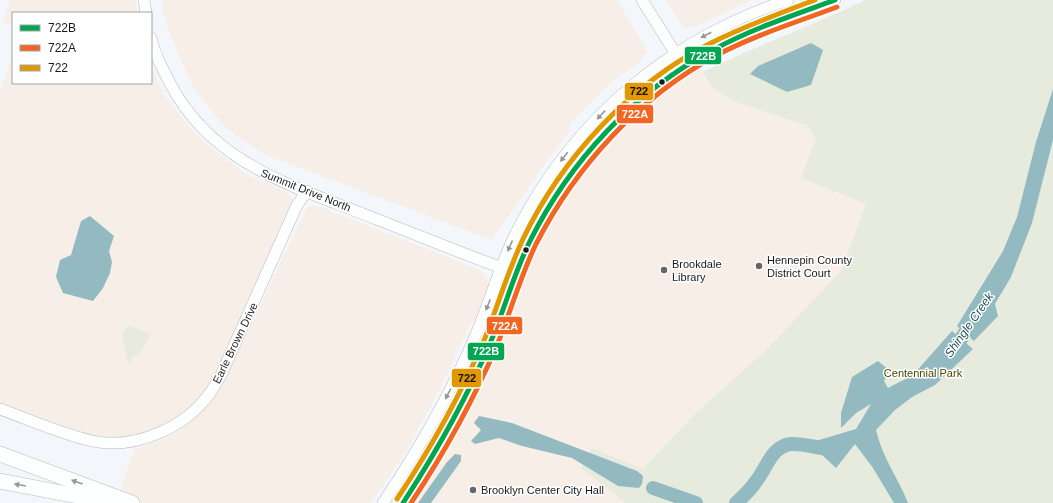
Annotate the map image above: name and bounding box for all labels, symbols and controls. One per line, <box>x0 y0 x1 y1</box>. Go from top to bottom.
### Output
legend <box>12 12 152 84</box>
text: 722B <box>48 21 76 35</box>
one-way arrow <box>700 32 712 39</box>
text: 722A <box>48 41 76 55</box>
line badge: 722B <box>684 46 722 65</box>
text: 722B <box>690 50 716 62</box>
text: 722 <box>48 61 68 75</box>
unlabelled marker <box>657 77 667 87</box>
line badge: 722 <box>624 82 654 101</box>
text: 722 <box>630 85 648 97</box>
line badge: 722A <box>616 104 654 124</box>
text: 722A <box>622 108 648 120</box>
one-way arrow <box>596 109 605 120</box>
one-way arrow <box>560 151 569 162</box>
street label: Summit Drive North <box>259 166 353 214</box>
one-way arrow <box>507 241 513 252</box>
unlabelled marker <box>521 245 531 255</box>
place label: Hennepin County District Court <box>767 254 853 279</box>
place label: Brookdale Library <box>672 258 722 283</box>
marker: Hennepin County District Court <box>754 261 764 271</box>
marker: Brookdale Library <box>659 265 669 275</box>
water label: Shingle Creek <box>942 289 997 360</box>
one-way arrow <box>484 299 490 311</box>
street label: Earle Brown Drive <box>210 301 260 385</box>
line badge: 722A <box>486 316 523 335</box>
text: 722A <box>492 320 518 332</box>
line badge: 722B <box>467 342 505 361</box>
text: 722B <box>473 345 499 357</box>
park label: Centennial Park <box>884 367 963 379</box>
line badge: 722 <box>451 368 482 388</box>
text: 722 <box>458 372 476 384</box>
one-way arrow <box>445 388 451 400</box>
one-way arrow <box>70 479 82 485</box>
one-way arrow <box>14 482 26 488</box>
place label: Brooklyn Center City Hall <box>481 484 604 496</box>
marker: Brooklyn Center City Hall <box>468 485 478 495</box>

